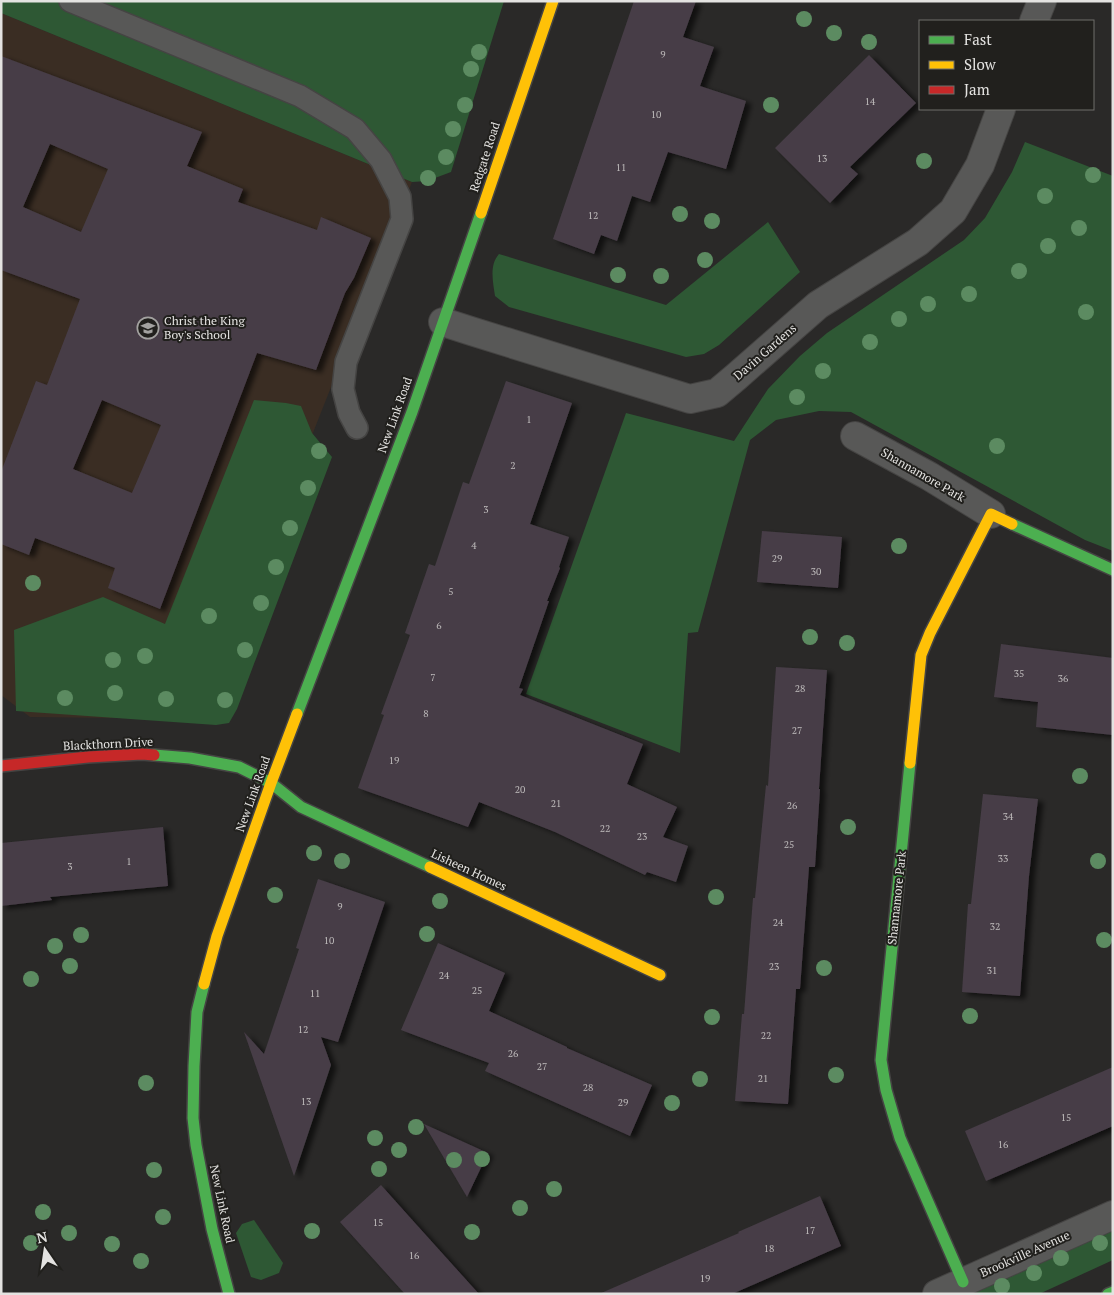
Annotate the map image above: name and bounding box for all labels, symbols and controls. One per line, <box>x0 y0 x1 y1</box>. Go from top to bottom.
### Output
legend <box>919 20 1094 110</box>
text: Fast <box>964 29 992 49</box>
house number: 9 <box>660 48 666 61</box>
text: Slow <box>964 54 997 74</box>
text: Jam <box>964 79 990 99</box>
house number: 14 <box>865 95 876 108</box>
house number: 10 <box>651 108 661 121</box>
street label: Redgate Road <box>466 120 503 194</box>
house number: 13 <box>817 152 827 165</box>
house number: 11 <box>616 161 626 174</box>
house number: 12 <box>588 209 598 222</box>
place label: Christ the King Boy's School <box>164 313 245 342</box>
school or university icon: Christ the King Boy's School <box>136 316 160 340</box>
street label: Davin Gardens <box>730 320 799 383</box>
street label: New Link Road <box>374 375 415 455</box>
house number: 1 <box>526 413 532 426</box>
street label: Shannamore Park <box>879 444 969 505</box>
house number: 2 <box>510 459 516 472</box>
house number: 3 <box>483 503 489 516</box>
house number: 4 <box>471 539 477 552</box>
house number: 29 <box>772 552 782 565</box>
house number: 30 <box>811 565 821 578</box>
house number: 5 <box>448 585 454 598</box>
house number: 6 <box>436 619 442 632</box>
house number: 35 <box>1014 667 1024 680</box>
house number: 7 <box>430 671 436 684</box>
house number: 36 <box>1058 672 1069 685</box>
house number: 28 <box>795 682 805 695</box>
house number: 8 <box>423 707 429 720</box>
house number: 27 <box>792 724 802 737</box>
street label: Blackthorn Drive <box>63 734 153 753</box>
street label: New Link Road <box>232 754 273 834</box>
house number: 19 <box>389 754 399 767</box>
house number: 20 <box>515 783 525 796</box>
house number: 21 <box>551 797 561 810</box>
house number: 26 <box>787 799 798 812</box>
house number: 34 <box>1003 810 1014 823</box>
house number: 22 <box>600 822 610 835</box>
house number: 23 <box>637 830 647 843</box>
house number: 25 <box>784 838 794 851</box>
street label: Lisheen Homes <box>429 846 509 894</box>
street label: Shannamore Park <box>884 849 909 946</box>
house number: 33 <box>998 852 1008 865</box>
house number: 1 <box>126 855 132 868</box>
house number: 3 <box>67 860 73 873</box>
house number: 9 <box>337 900 343 913</box>
house number: 24 <box>773 916 784 929</box>
house number: 32 <box>990 920 1000 933</box>
house number: 10 <box>324 934 334 947</box>
house number: 23 <box>769 960 779 973</box>
house number: 31 <box>987 964 997 977</box>
house number: 24 <box>439 969 450 982</box>
house number: 25 <box>472 984 482 997</box>
house number: 11 <box>310 987 320 1000</box>
house number: 12 <box>298 1023 308 1036</box>
house number: 22 <box>761 1029 771 1042</box>
house number: 26 <box>508 1047 519 1060</box>
house number: 27 <box>537 1060 547 1073</box>
house number: 21 <box>758 1072 768 1085</box>
house number: 28 <box>583 1081 593 1094</box>
house number: 13 <box>301 1095 311 1108</box>
house number: 29 <box>618 1096 628 1109</box>
house number: 15 <box>1061 1111 1071 1124</box>
house number: 16 <box>998 1138 1009 1151</box>
street label: New Link Road <box>207 1163 238 1245</box>
house number: 15 <box>373 1216 383 1229</box>
house number: 17 <box>805 1224 815 1237</box>
north arrow <box>20 1225 70 1275</box>
text: N <box>35 1226 50 1247</box>
street label: Brookville Avenue <box>978 1227 1072 1280</box>
house number: 18 <box>764 1242 774 1255</box>
house number: 16 <box>409 1249 420 1262</box>
house number: 19 <box>700 1272 710 1285</box>

